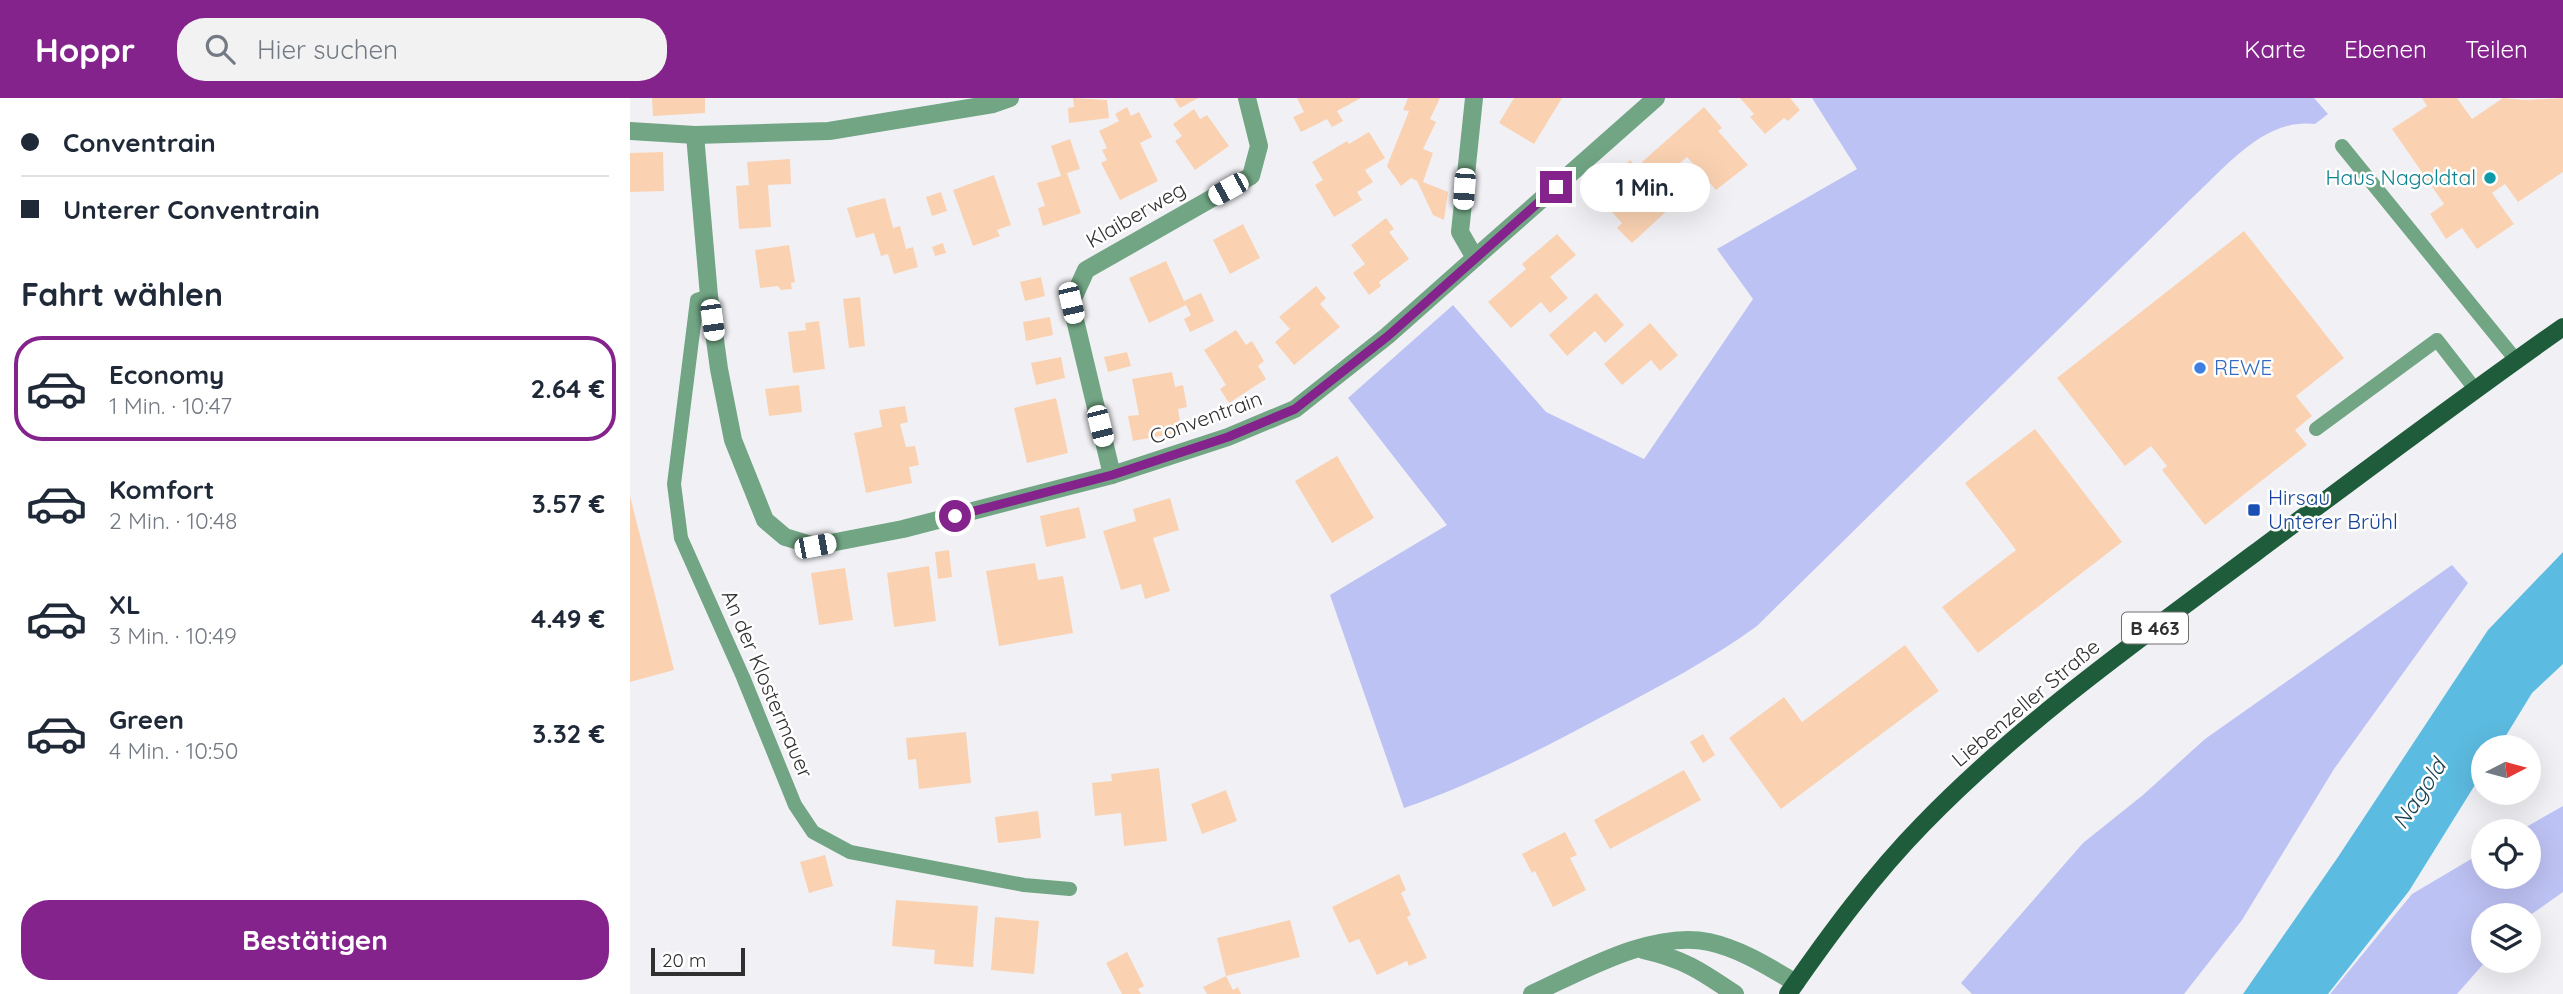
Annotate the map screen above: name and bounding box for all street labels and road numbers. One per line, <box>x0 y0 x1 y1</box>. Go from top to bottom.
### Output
street label: Klaiberweg <box>1081 175 1190 253</box>
street label: Conventrain <box>1146 385 1265 449</box>
street label: An der Klostermauer <box>717 586 819 782</box>
road number: B 463 <box>2122 612 2188 643</box>
street label: Liebenzeller Straße <box>1946 633 2105 772</box>

